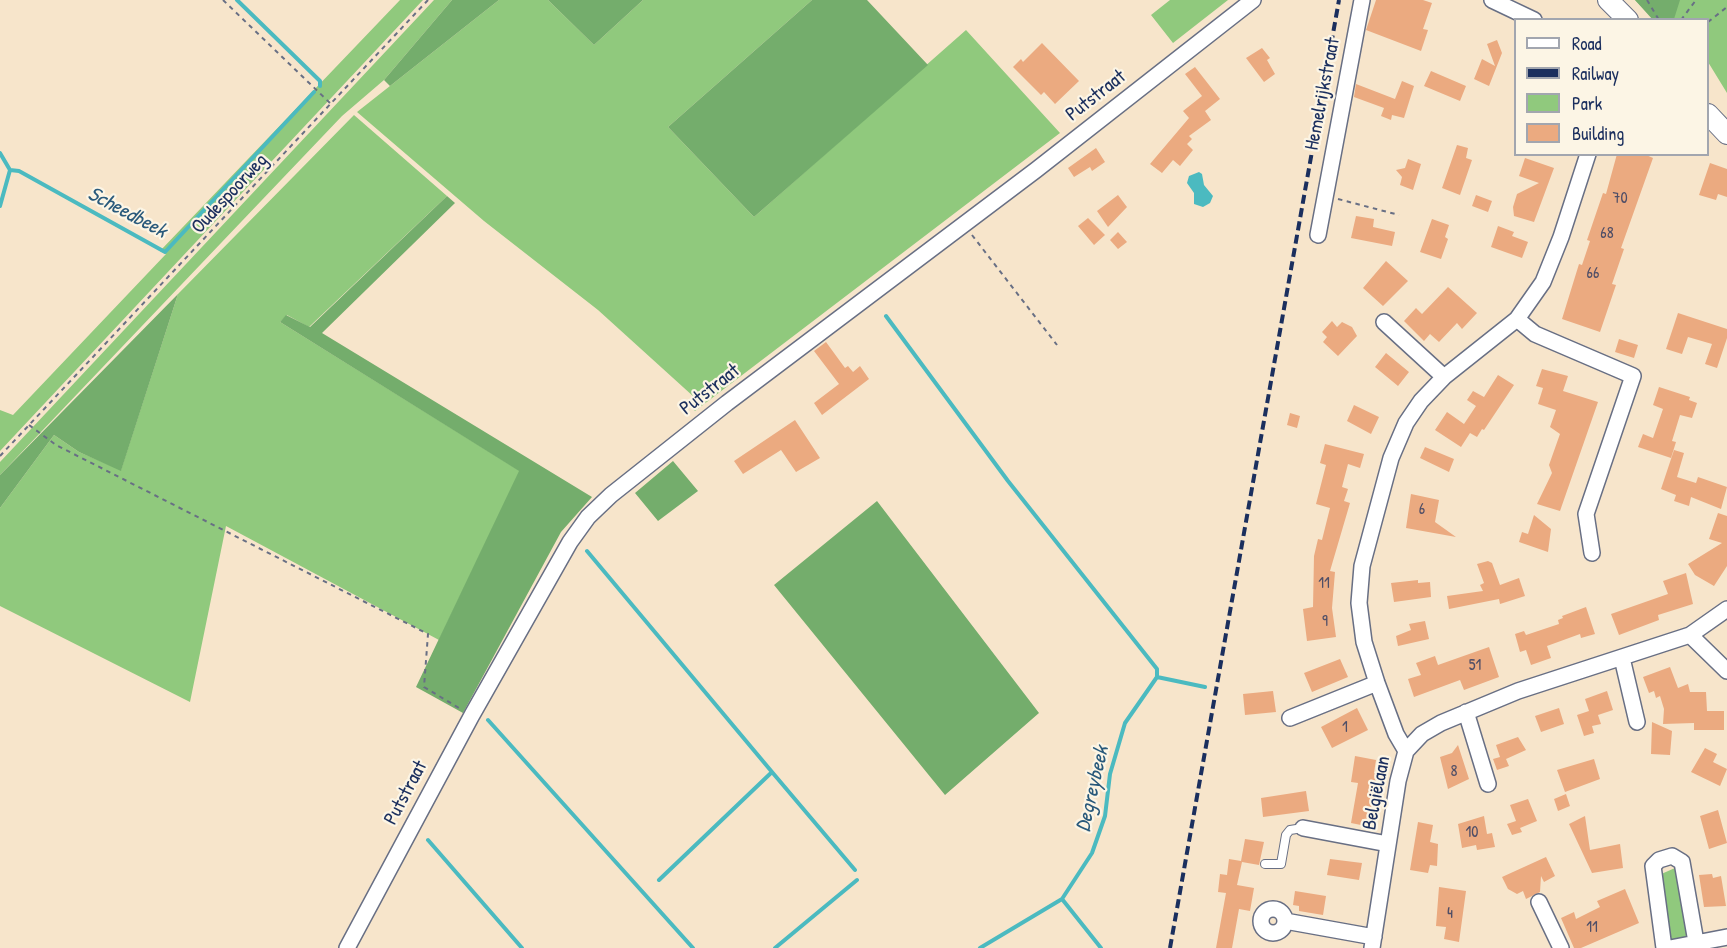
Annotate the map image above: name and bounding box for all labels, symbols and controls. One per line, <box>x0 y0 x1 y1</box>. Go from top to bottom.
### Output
legend <box>1514 18 1709 156</box>
text: Road <box>1572 31 1602 56</box>
street label: Hemelrijkstraat <box>1300 36 1346 152</box>
text: Railway <box>1572 61 1619 86</box>
street label: Putstraat <box>1061 65 1131 127</box>
text: Park <box>1572 91 1602 116</box>
text: Building <box>1572 121 1624 146</box>
street label: Oudespoorweg <box>187 149 273 239</box>
water label: Scheedbeek <box>83 182 171 244</box>
house number: 70 <box>1612 189 1628 209</box>
house number: 68 <box>1600 224 1614 244</box>
house number: 66 <box>1587 264 1599 284</box>
street label: Putstraat <box>675 359 745 421</box>
house number: 6 <box>1419 500 1425 520</box>
house number: 11 <box>1318 574 1330 594</box>
house number: 9 <box>1322 612 1328 632</box>
house number: 51 <box>1469 656 1481 676</box>
house number: 1 <box>1342 718 1348 738</box>
water label: Degreybeek <box>1071 744 1115 834</box>
street label: Belgiëlaan <box>1358 754 1396 832</box>
street label: Putstraat <box>379 757 433 829</box>
house number: 8 <box>1451 762 1457 782</box>
house number: 10 <box>1466 823 1478 843</box>
house number: 4 <box>1447 904 1453 924</box>
house number: 11 <box>1586 918 1598 938</box>

